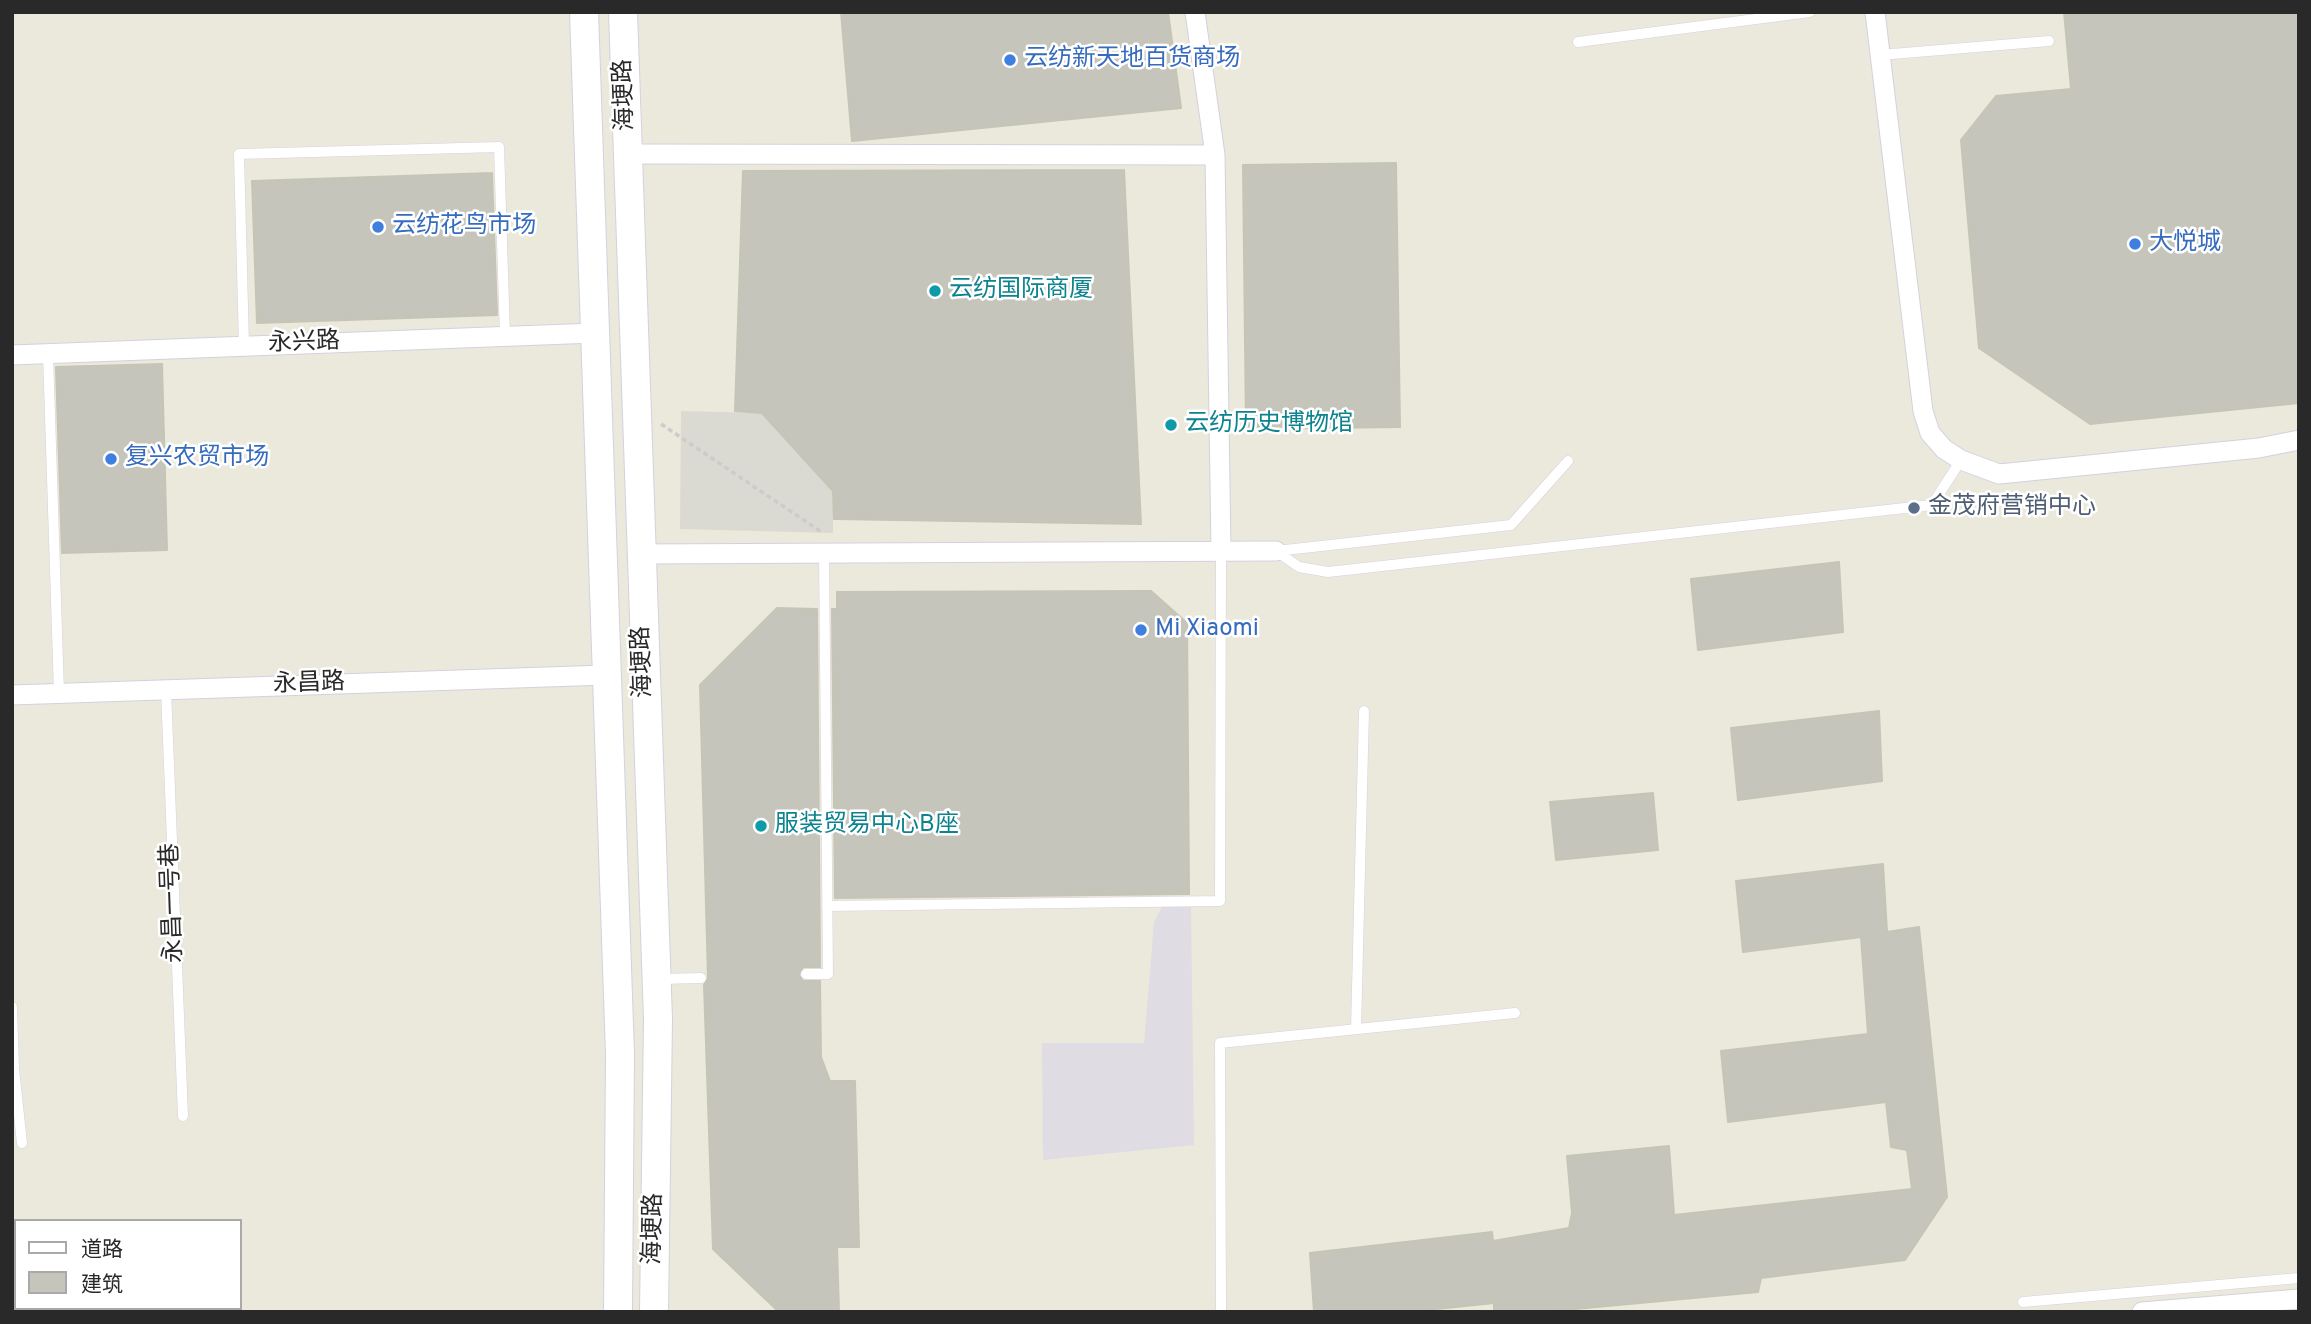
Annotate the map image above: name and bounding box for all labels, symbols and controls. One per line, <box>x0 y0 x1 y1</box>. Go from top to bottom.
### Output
place label: 云纺新天地百货商场 <box>1024 46 1240 74</box>
marker: 云纺新天地百货商场 <box>1002 52 1018 68</box>
street label: 海埂路 <box>610 59 642 131</box>
place label: 云纺花鸟市场 <box>392 213 536 241</box>
marker: 云纺花鸟市场 <box>370 219 386 235</box>
place label: 大悦城 <box>2149 230 2221 258</box>
marker: 大悦城 <box>2127 236 2143 252</box>
place label: 云纺国际商厦 <box>949 277 1093 305</box>
marker: 云纺国际商厦 <box>927 283 943 299</box>
street label: 永兴路 <box>268 328 340 360</box>
place label: 云纺历史博物馆 <box>1185 411 1353 439</box>
marker: 云纺历史博物馆 <box>1163 417 1179 433</box>
place label: 复兴农贸市场 <box>125 445 269 473</box>
marker: 复兴农贸市场 <box>103 451 119 467</box>
place label: 金茂府营销中心 <box>1928 494 2096 522</box>
marker: 金茂府营销中心 <box>1906 500 1922 516</box>
place label: Mi Xiaomi <box>1155 616 1259 644</box>
marker: Mi Xiaomi <box>1133 622 1149 638</box>
street label: 海埂路 <box>628 626 660 698</box>
street label: 永昌路 <box>273 669 345 701</box>
place label: 服装贸易中心B座 <box>775 812 959 840</box>
marker: 服装贸易中心B座 <box>753 818 769 834</box>
street label: 永昌一号巷 <box>158 843 190 963</box>
street label: 海埂路 <box>640 1193 670 1265</box>
legend <box>14 1219 242 1310</box>
text: 道路 <box>81 1237 123 1264</box>
text: 建筑 <box>81 1272 123 1299</box>

